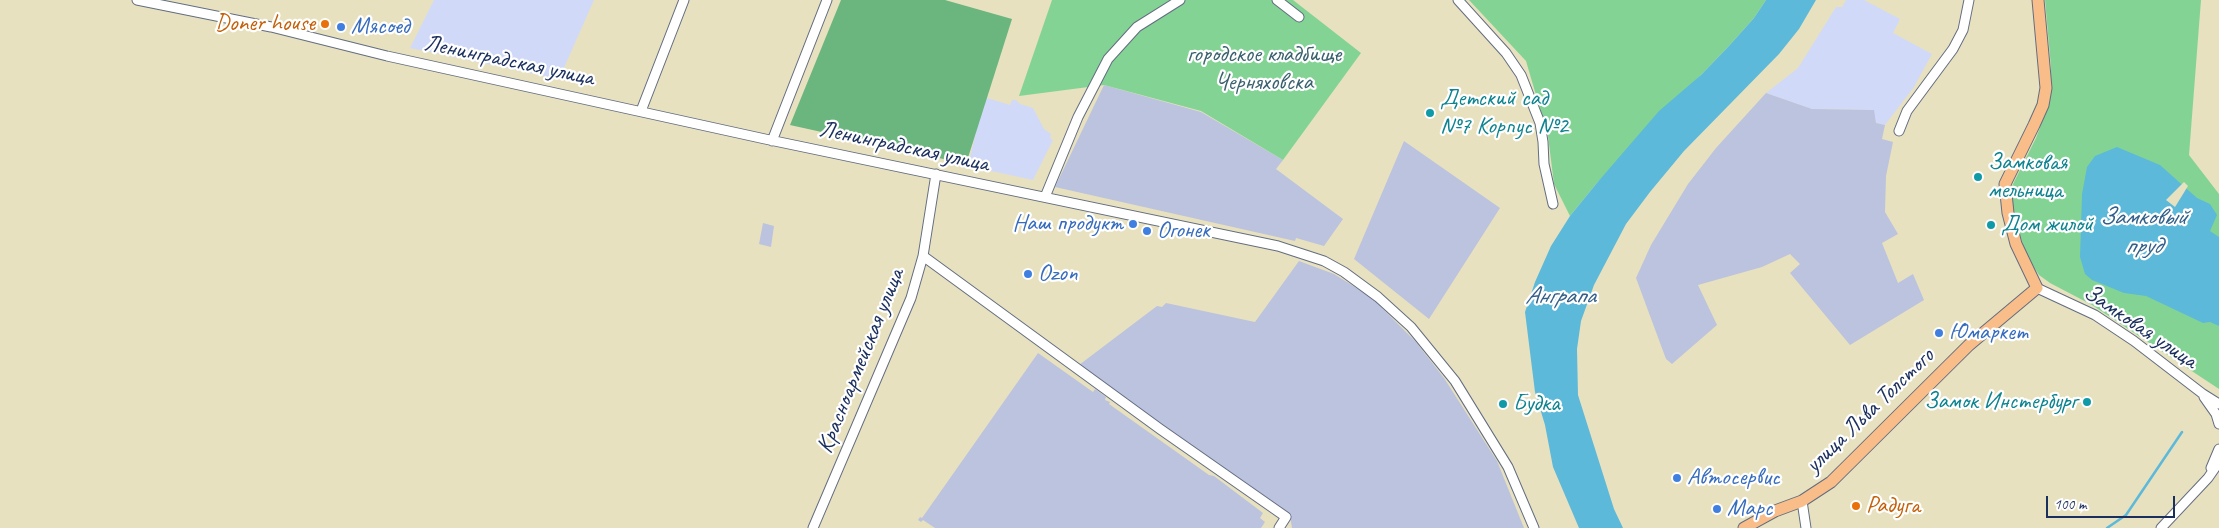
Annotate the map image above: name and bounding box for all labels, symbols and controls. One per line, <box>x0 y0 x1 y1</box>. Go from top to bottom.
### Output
place label: Doner house <box>215 10 315 38</box>
place label: Мясоед <box>351 13 409 41</box>
marker: Doner house <box>319 18 331 30</box>
marker: Мясоед <box>335 21 347 33</box>
street label: Ленинградская улица <box>422 29 596 93</box>
park label: городское кладбище Черняховска <box>1187 41 1341 97</box>
place label: Детский сад №7 Корпус №2 <box>1440 85 1568 141</box>
marker: Детский сад №7 Корпус №2 <box>1424 107 1436 119</box>
street label: Ленинградская улица <box>817 115 991 179</box>
place label: Замковая мельница <box>1988 149 2067 205</box>
marker: Замковая мельница <box>1972 171 1984 183</box>
water label: Замковый пруд <box>2100 202 2186 261</box>
place label: Наш продукт <box>1013 210 1123 238</box>
place label: Дом жилой <box>2001 211 2093 239</box>
place label: Огонек <box>1157 217 1210 245</box>
marker: Наш продукт <box>1127 218 1139 230</box>
marker: Дом жилой <box>1985 219 1997 231</box>
marker: Огонек <box>1141 225 1153 237</box>
place label: Ozon <box>1038 260 1077 288</box>
street label: Красноармейская улица <box>811 265 911 457</box>
marker: Ozon <box>1022 268 1034 280</box>
street label: Замковая улица <box>2078 278 2202 376</box>
water label: Анграпа <box>1525 281 1595 311</box>
place label: Юмаркет <box>1949 319 2027 347</box>
marker: Юмаркет <box>1933 327 1945 339</box>
street label: улица Льва Толстого <box>1800 342 1940 480</box>
place label: Замок Инстербург <box>1924 388 2077 416</box>
place label: Будка <box>1513 390 1560 418</box>
marker: Замок Инстербург <box>2081 396 2093 408</box>
marker: Будка <box>1497 398 1509 410</box>
place label: Автосервис <box>1687 464 1780 492</box>
marker: Автосервис <box>1671 472 1683 484</box>
scale bar <box>2049 486 2178 518</box>
place label: Радуга <box>1866 492 1920 520</box>
place label: Марс <box>1727 495 1772 523</box>
text: 100 m <box>2054 495 2086 514</box>
marker: Радуга <box>1850 500 1862 512</box>
marker: Марс <box>1711 503 1723 515</box>

